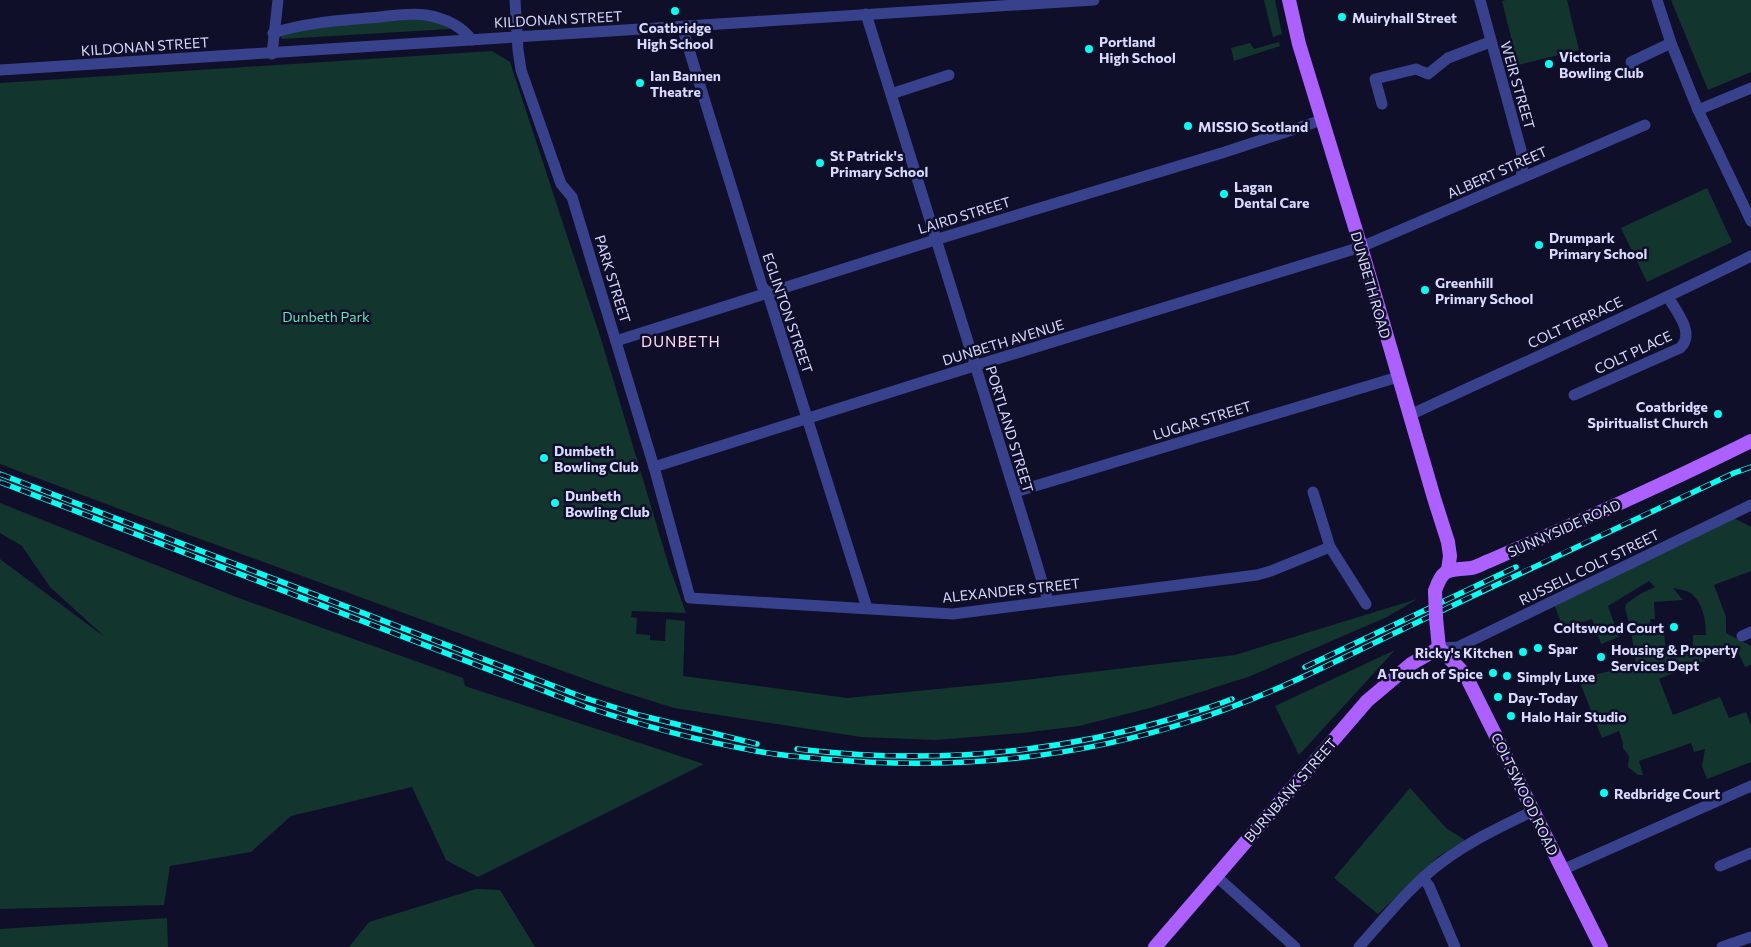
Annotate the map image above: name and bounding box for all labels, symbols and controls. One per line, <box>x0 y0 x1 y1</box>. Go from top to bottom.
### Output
marker: Coatbridge High School <box>669 5 681 17</box>
street label: KILDONAN STREET <box>493 7 623 31</box>
place label: Muiryhall Street <box>1352 9 1457 26</box>
marker: Muiryhall Street <box>1336 11 1348 23</box>
place label: Coatbridge High School <box>637 19 713 52</box>
street label: KILDONAN STREET <box>80 33 210 59</box>
place label: Portland High School <box>1099 33 1176 66</box>
street label: WEIR STREET <box>1497 39 1539 131</box>
marker: Portland High School <box>1083 43 1095 55</box>
place label: Victoria Bowling Club <box>1559 48 1644 81</box>
marker: Victoria Bowling Club <box>1543 58 1555 70</box>
place label: Ian Bannen Theatre <box>650 67 721 100</box>
marker: Ian Bannen Theatre <box>634 77 646 89</box>
place label: MISSIO Scotland <box>1198 118 1308 135</box>
marker: MISSIO Scotland <box>1182 120 1194 132</box>
street label: ALBERT STREET <box>1444 142 1550 202</box>
place label: St Patrick's Primary School <box>830 147 928 180</box>
marker: St Patrick's Primary School <box>814 157 826 169</box>
place label: Lagan Dental Care <box>1234 178 1309 211</box>
marker: Lagan Dental Care <box>1218 188 1230 200</box>
street label: LAIRD STREET <box>916 193 1012 237</box>
street label: DUNBETH ROAD <box>1348 229 1394 341</box>
place label: Drumpark Primary School <box>1549 229 1647 262</box>
street label: PARK STREET <box>592 233 634 325</box>
marker: Drumpark Primary School <box>1533 239 1545 251</box>
street label: EGLINTON STREET <box>759 251 817 375</box>
place label: Greenhill Primary School <box>1435 274 1533 307</box>
marker: Greenhill Primary School <box>1419 284 1431 296</box>
street label: COLT TERRACE <box>1525 293 1625 351</box>
park label: Dunbeth Park <box>282 308 370 325</box>
street label: DUNBETH AVENUE <box>940 315 1066 369</box>
street label: COLT PLACE <box>1592 327 1674 377</box>
district label: DUNBETH <box>641 332 721 350</box>
street label: PORTLAND STREET <box>983 364 1037 494</box>
street label: LUGAR STREET <box>1151 397 1253 443</box>
place label: Coatbridge Spiritualist Church <box>1588 398 1708 431</box>
marker: Coatbridge Spiritualist Church <box>1712 408 1724 420</box>
place label: Dumbeth Bowling Club <box>554 442 639 475</box>
marker: Dumbeth Bowling Club <box>538 452 550 464</box>
place label: Dunbeth Bowling Club <box>565 487 650 520</box>
street label: SUNNYSIDE ROAD <box>1505 495 1623 561</box>
marker: Dunbeth Bowling Club <box>549 497 561 509</box>
street label: RUSSELL COLT STREET <box>1516 526 1662 608</box>
street label: ALEXANDER STREET <box>941 574 1081 606</box>
place label: Coltswood Court <box>1553 619 1664 636</box>
marker: Coltswood Court <box>1668 621 1680 633</box>
place label: Spar <box>1548 640 1578 657</box>
place label: Housing & Property Services Dept <box>1611 641 1738 674</box>
marker: Spar <box>1532 642 1544 654</box>
place label: Ricky's Kitchen <box>1415 644 1513 661</box>
marker: Ricky's Kitchen <box>1517 646 1529 658</box>
marker: Housing & Property Services Dept <box>1595 651 1607 663</box>
place label: A Touch of Spice <box>1377 665 1483 682</box>
marker: A Touch of Spice <box>1487 667 1499 679</box>
place label: Simply Luxe <box>1517 668 1595 685</box>
marker: Simply Luxe <box>1501 670 1513 682</box>
place label: Day-Today <box>1508 689 1578 706</box>
marker: Day-Today <box>1492 691 1504 703</box>
place label: Halo Hair Studio <box>1521 708 1627 725</box>
marker: Halo Hair Studio <box>1505 710 1517 722</box>
street label: COLTSWOOD ROAD <box>1488 730 1562 858</box>
street label: BURNBANK STREET <box>1240 734 1340 846</box>
place label: Redbridge Court <box>1614 785 1720 802</box>
marker: Redbridge Court <box>1598 787 1610 799</box>

